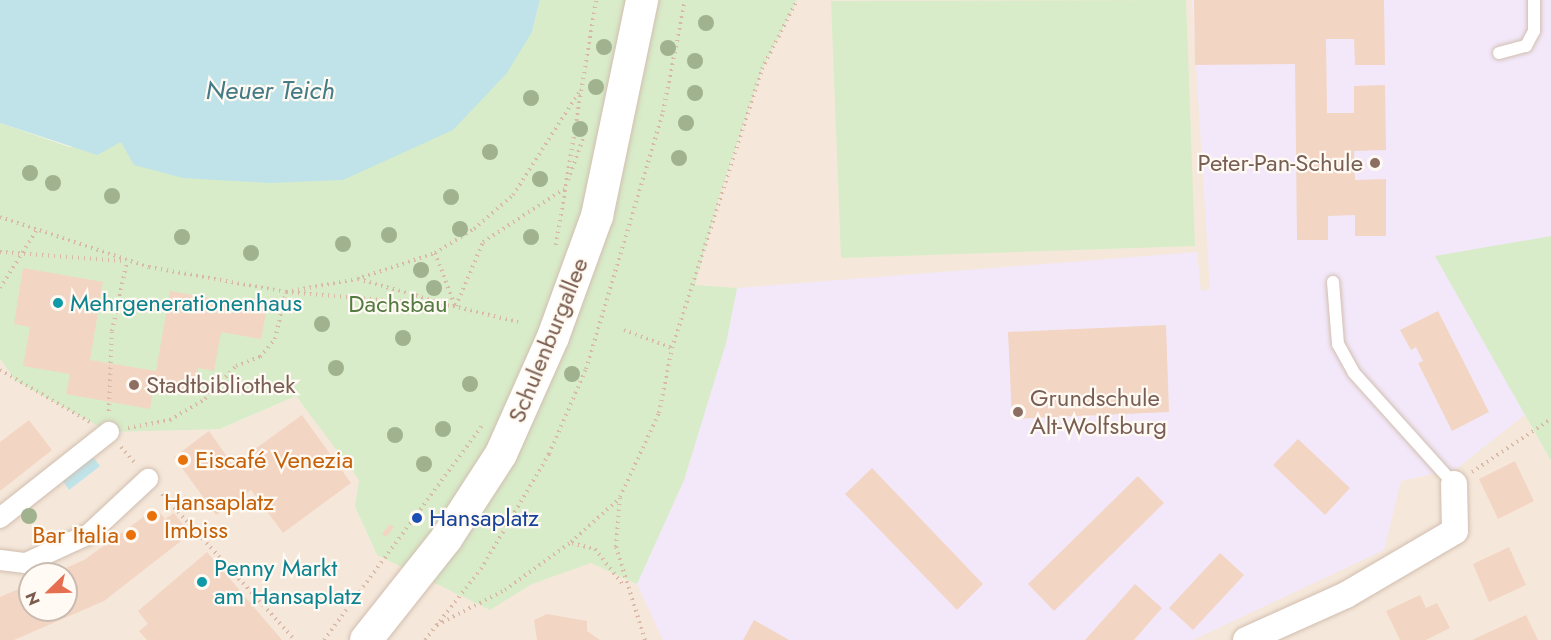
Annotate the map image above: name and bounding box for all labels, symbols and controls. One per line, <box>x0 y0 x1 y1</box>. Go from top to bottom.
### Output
water label: Neuer Teich <box>205 75 335 107</box>
place label: Peter-Pan-Schule <box>1197 149 1363 177</box>
marker: Peter-Pan-Schule <box>1368 156 1382 170</box>
street label: Schulenburgallee <box>502 253 594 427</box>
place label: Mehrgenerationenhaus <box>70 289 302 317</box>
park label: Dachsbau <box>348 290 448 318</box>
marker: Mehrgenerationenhaus <box>51 296 65 310</box>
place label: Stadtbibliothek <box>146 371 296 399</box>
marker: Stadtbibliothek <box>127 378 141 392</box>
place label: Grundschule Alt-Wolfsburg <box>1030 384 1167 440</box>
marker: Grundschule Alt-Wolfsburg <box>1011 405 1025 419</box>
place label: Eiscafé Venezia <box>195 446 353 474</box>
marker: Eiscafé Venezia <box>176 453 190 467</box>
place label: Hansaplatz Imbiss <box>164 488 274 544</box>
place label: Hansaplatz <box>429 504 539 532</box>
marker: Hansaplatz Imbiss <box>145 509 159 523</box>
marker: Hansaplatz <box>410 511 424 525</box>
place label: Bar Italia <box>32 521 119 549</box>
marker: Bar Italia <box>124 528 138 542</box>
place label: Penny Markt am Hansaplatz <box>214 554 362 610</box>
north arrow <box>18 562 78 622</box>
marker: Penny Markt am Hansaplatz <box>195 575 209 589</box>
text: N <box>20 588 46 609</box>

